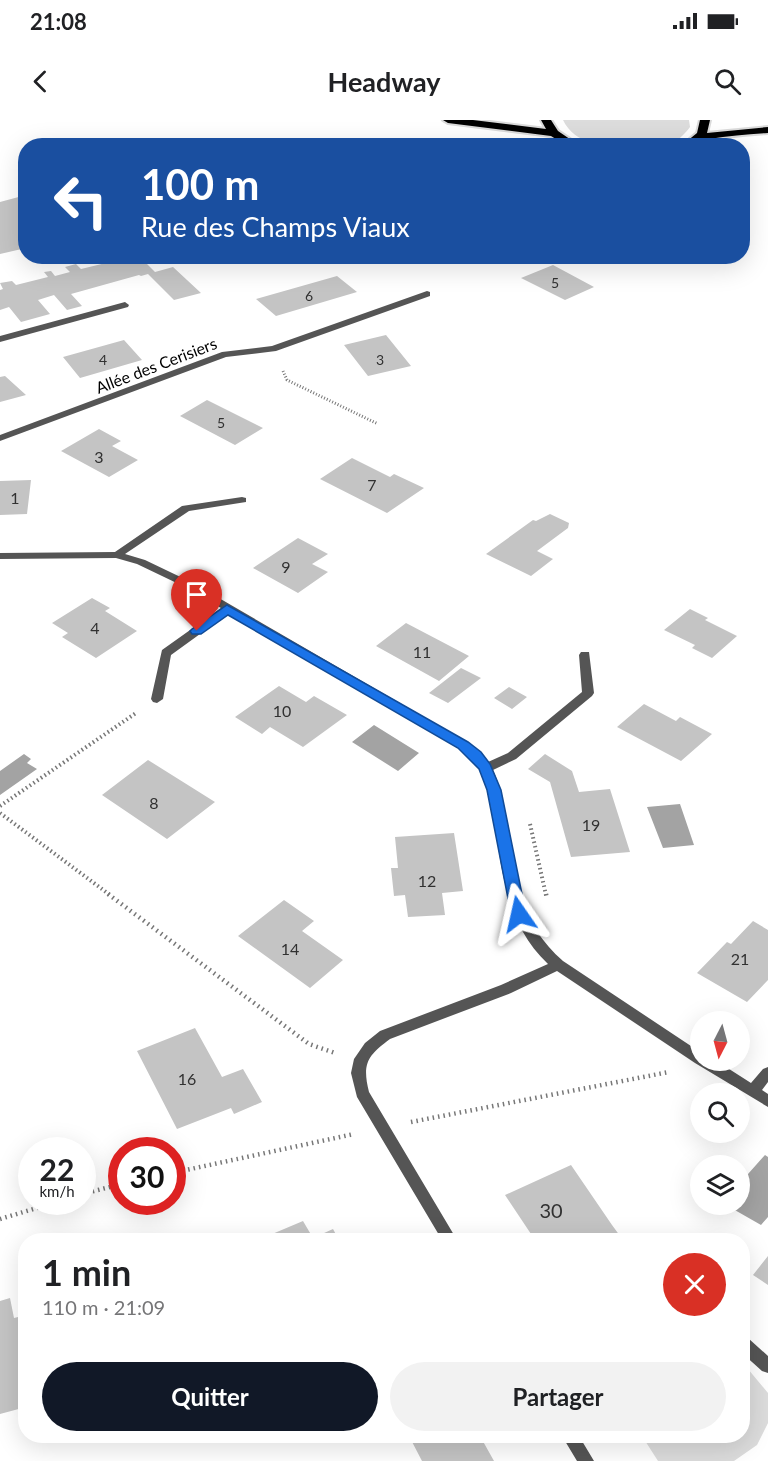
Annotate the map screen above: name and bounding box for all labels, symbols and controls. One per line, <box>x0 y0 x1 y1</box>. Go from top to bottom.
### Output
text: 21:08 <box>30 8 87 35</box>
icon: back <box>24 65 57 98</box>
text: Headway <box>328 65 440 98</box>
icon: search <box>711 65 744 98</box>
text: 100 m <box>141 159 259 209</box>
icon: left <box>42 162 120 240</box>
text: Rue des Champs Viaux <box>141 210 410 243</box>
house number: 5 <box>551 274 559 291</box>
house number: 6 <box>305 287 313 304</box>
street label: Allée des Cerisiers <box>93 333 219 397</box>
house number: 4 <box>99 351 107 368</box>
house number: 3 <box>376 351 384 368</box>
house number: 5 <box>217 414 225 431</box>
house number: 3 <box>94 447 104 466</box>
house number: 7 <box>367 475 377 494</box>
house number: 1 <box>10 488 20 507</box>
house number: 9 <box>281 557 291 576</box>
pin <box>171 569 222 631</box>
icon: arrive <box>180 578 213 611</box>
house number: 4 <box>90 618 100 637</box>
house number: 11 <box>413 642 431 661</box>
house number: 10 <box>273 701 291 720</box>
house number: 8 <box>149 793 159 812</box>
house number: 19 <box>582 815 600 834</box>
house number: 12 <box>418 871 436 890</box>
position arrow <box>487 882 551 946</box>
house number: 14 <box>281 939 299 958</box>
house number: 21 <box>731 949 749 968</box>
north arrow <box>690 1011 750 1071</box>
map controls <box>690 1011 750 1215</box>
house number: 16 <box>178 1069 196 1088</box>
button: search <box>690 1083 750 1143</box>
speed limit sign: 30 <box>108 1137 186 1215</box>
text: 22 <box>40 1151 74 1187</box>
button: layers <box>690 1155 750 1215</box>
text: km/h <box>39 1182 75 1200</box>
house number: 30 <box>539 1198 563 1222</box>
text: 1 min <box>42 1250 131 1294</box>
button: close <box>663 1253 726 1316</box>
text: 110 m · 21:09 <box>42 1295 165 1319</box>
button: Quitter <box>42 1362 378 1431</box>
button: Partager <box>390 1362 726 1431</box>

